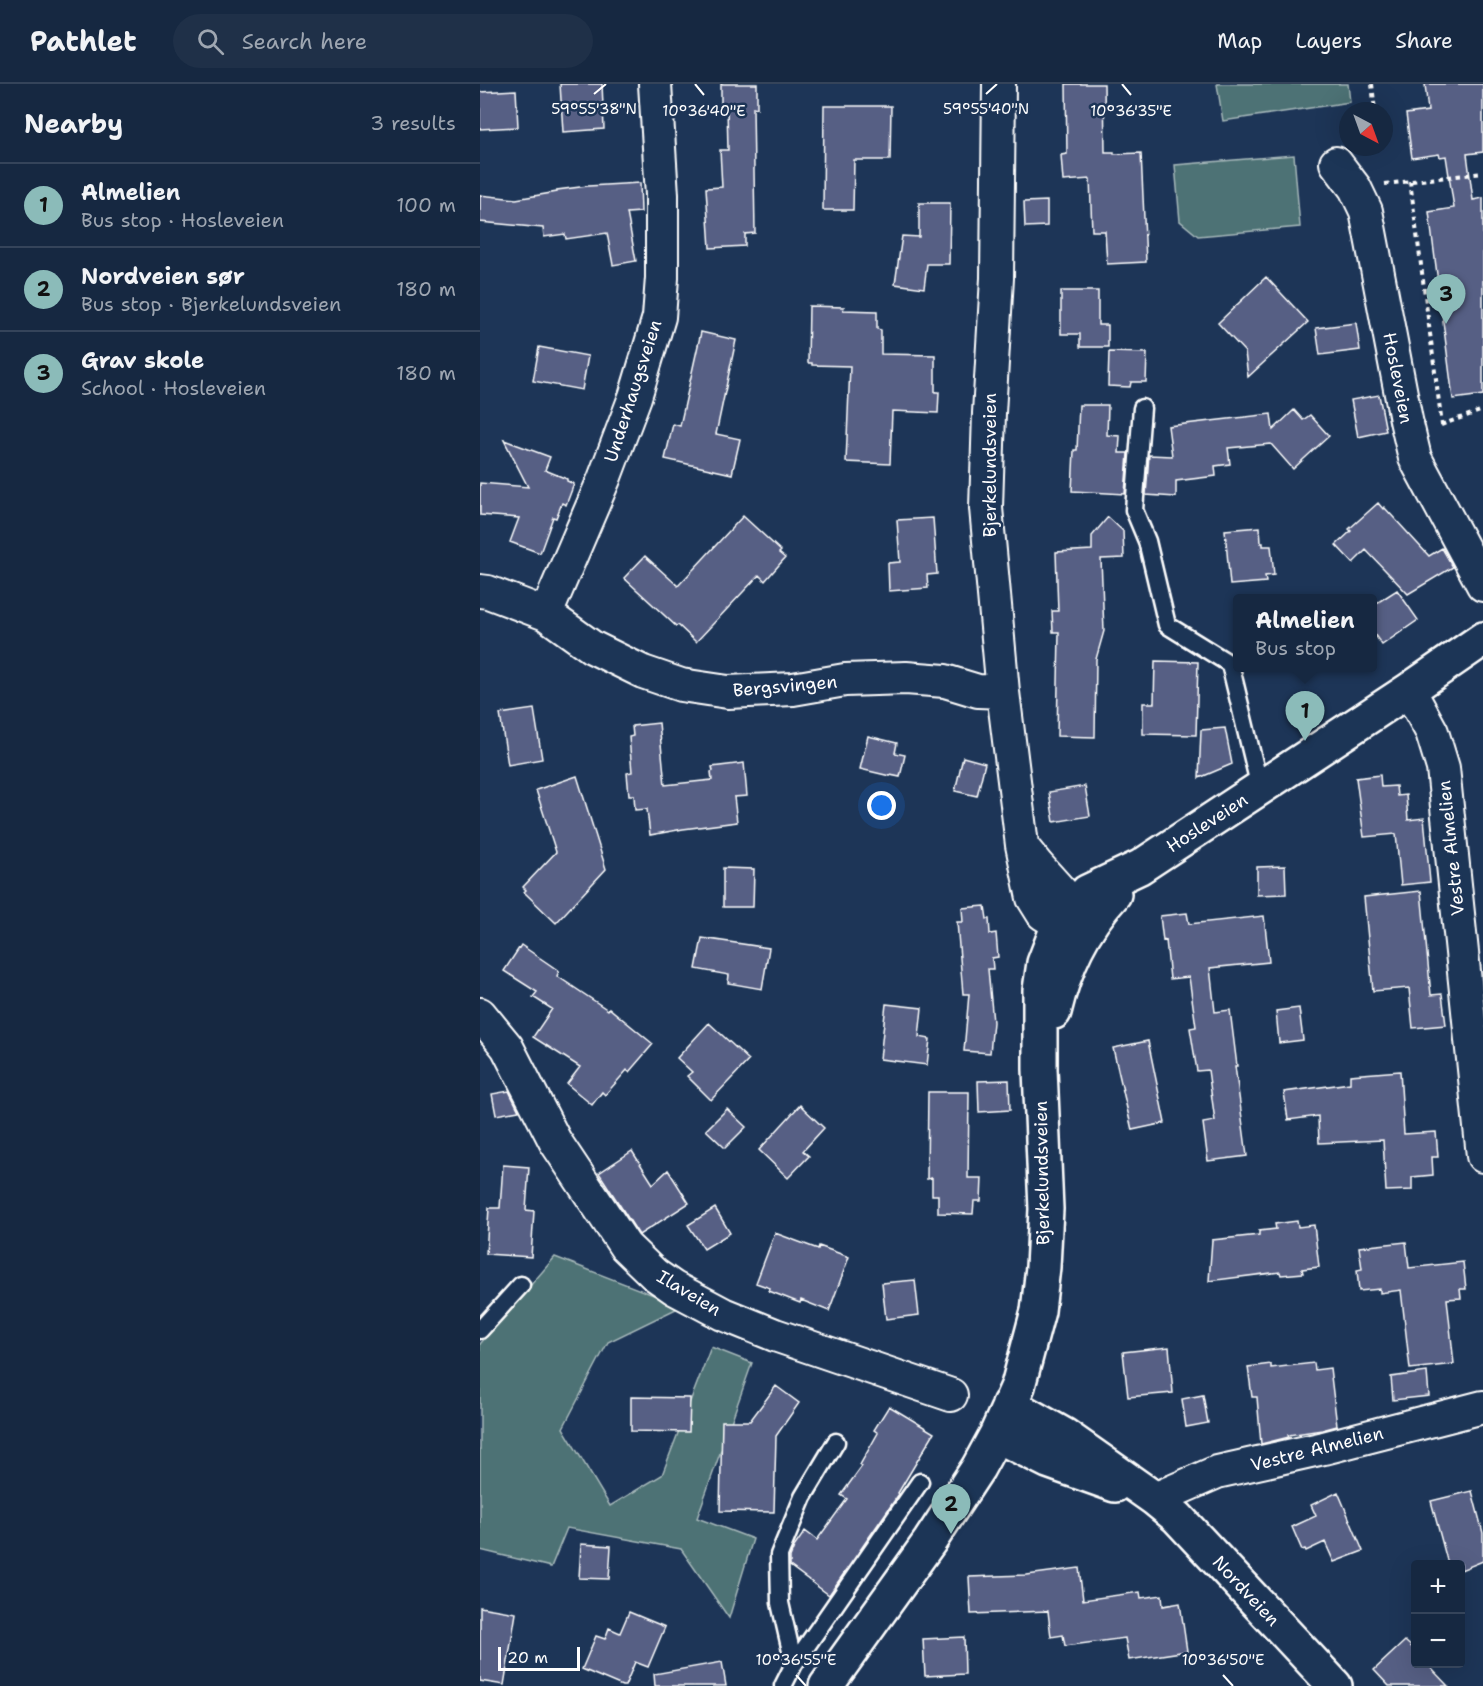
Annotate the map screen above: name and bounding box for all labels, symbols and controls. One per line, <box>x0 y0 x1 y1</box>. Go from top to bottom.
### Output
search box <box>173 14 593 68</box>
text: Pathlet <box>30 22 137 60</box>
icon: search <box>194 25 227 58</box>
text: Search here <box>242 27 367 56</box>
text: Map <box>1217 27 1262 55</box>
text: Layers <box>1295 27 1362 55</box>
text: Share <box>1395 27 1453 55</box>
text: 59°55'38"N <box>551 99 637 119</box>
text: 59°55'40"N <box>943 99 1029 119</box>
text: 10°36'40"E <box>662 101 746 121</box>
text: 10°36'35"E <box>1090 101 1172 121</box>
north arrow <box>1339 102 1393 156</box>
text: Nearby <box>24 106 123 141</box>
text: 3 results <box>370 110 456 136</box>
text: Almelien <box>81 178 180 207</box>
text: 1 <box>39 192 48 218</box>
text: 100 m <box>396 192 456 218</box>
text: Bus stop · Hosleveien <box>81 207 284 233</box>
text: Nordveien sør <box>81 262 245 291</box>
pin: 3 <box>1426 274 1466 324</box>
text: 2 <box>37 276 51 302</box>
text: 180 m <box>396 276 456 302</box>
text: Bus stop · Bjerkelundsveien <box>81 291 341 317</box>
street label: Underhaugsveien <box>599 317 667 465</box>
street label: Hosleveien <box>1377 330 1419 426</box>
text: Grav skole <box>81 346 204 375</box>
text: 3 <box>37 360 51 386</box>
text: 180 m <box>396 360 456 386</box>
text: School · Hosleveien <box>81 375 266 401</box>
street label: Bjerkelundsveien <box>978 393 1002 537</box>
popup <box>1233 594 1377 672</box>
text: Almelien <box>1255 606 1355 635</box>
text: Bus stop <box>1255 635 1336 661</box>
street label: Bergsvingen <box>732 669 838 703</box>
pin: 1 <box>1286 692 1324 741</box>
street label: Vestre Almelien <box>1432 779 1470 917</box>
street label: Hosleveien <box>1162 788 1252 858</box>
your location <box>867 791 896 820</box>
street label: Bjerkelundsveien <box>1029 1101 1055 1245</box>
street label: Ilaveien <box>652 1264 726 1322</box>
street label: Vestre Almelien <box>1248 1421 1386 1477</box>
pin: 2 <box>932 1484 970 1534</box>
street label: Nordveien <box>1207 1551 1285 1631</box>
map controls <box>1411 1560 1465 1668</box>
button: + <box>1411 1560 1465 1614</box>
button: − <box>1411 1614 1465 1668</box>
scale bar <box>498 1644 580 1672</box>
text: 20 m <box>507 1647 548 1668</box>
text: 10°36'55"E <box>756 1650 836 1670</box>
text: 10°36'50"E <box>1182 1650 1264 1670</box>

